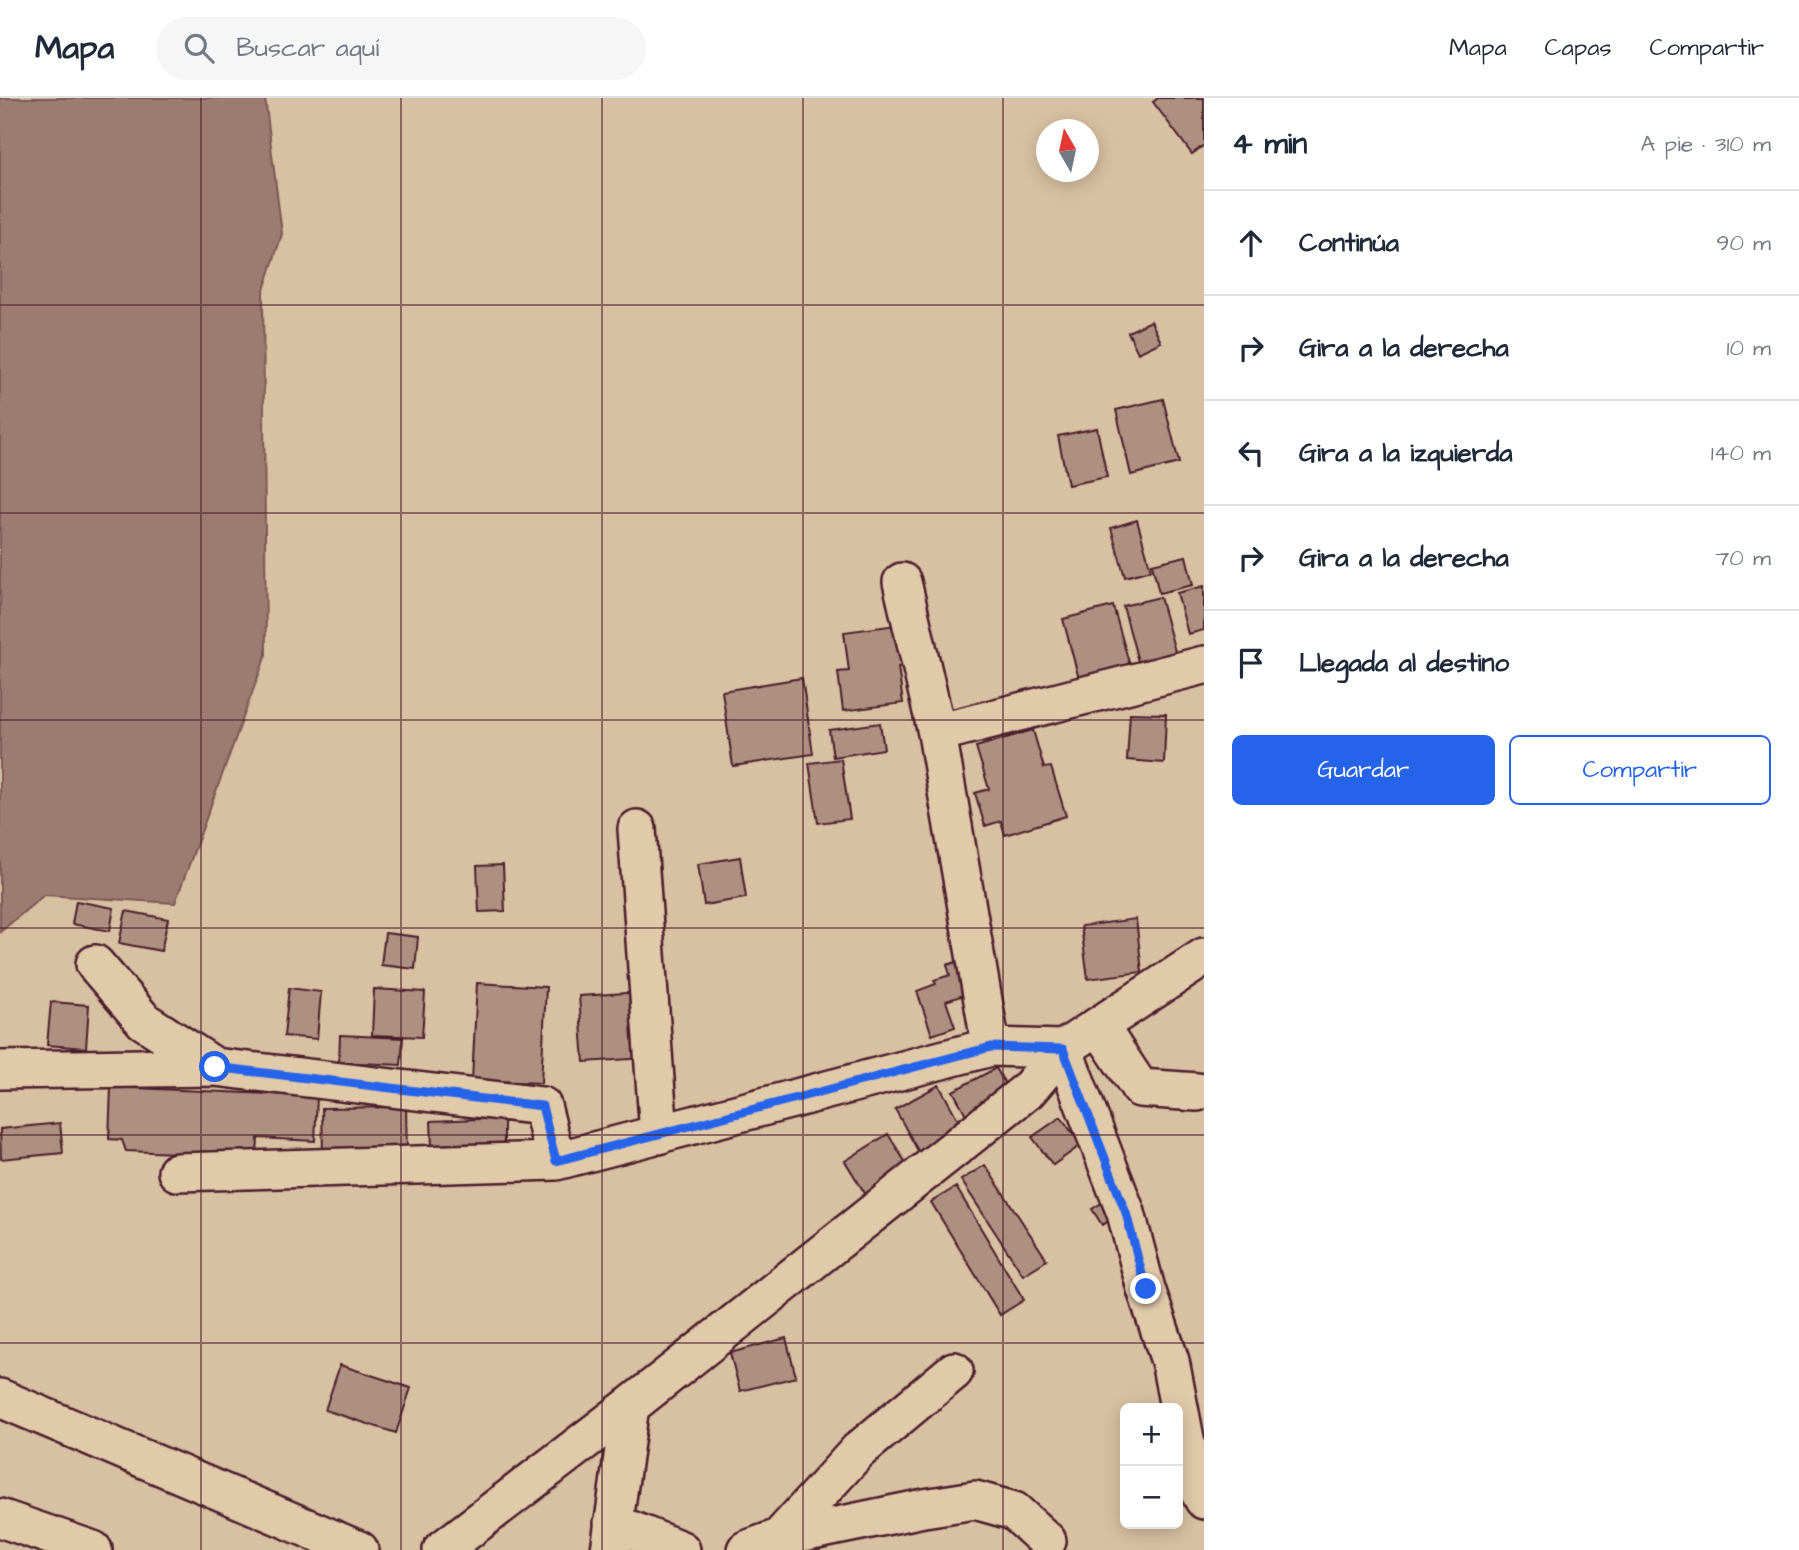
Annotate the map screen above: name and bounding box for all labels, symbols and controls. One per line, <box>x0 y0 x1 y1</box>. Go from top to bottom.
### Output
search box <box>156 17 646 80</box>
text: Mapa <box>35 25 114 71</box>
icon: search <box>180 29 218 67</box>
text: Buscar aquí <box>236 30 379 66</box>
text: Mapa <box>1449 31 1507 65</box>
text: Capas <box>1545 31 1611 65</box>
text: Compartir <box>1649 31 1764 65</box>
north arrow <box>1036 119 1099 182</box>
text: 4 min <box>1232 123 1307 165</box>
text: A pie · 310 m <box>1640 128 1771 160</box>
icon: ahead <box>1232 224 1270 262</box>
text: Continúa <box>1299 225 1399 261</box>
text: 90 m <box>1716 227 1771 259</box>
icon: right <box>1232 329 1270 367</box>
text: Gira a la derecha <box>1299 330 1509 366</box>
text: 10 m <box>1726 332 1771 364</box>
icon: left <box>1232 434 1270 472</box>
text: Gira a la izquierda <box>1299 435 1513 471</box>
text: 140 m <box>1711 437 1771 469</box>
icon: right <box>1232 539 1270 577</box>
text: Gira a la derecha <box>1299 540 1509 576</box>
text: 70 m <box>1715 542 1771 574</box>
icon: arrive <box>1232 644 1270 682</box>
text: Llegada al destino <box>1299 645 1509 681</box>
button: Guardar <box>1232 735 1495 805</box>
button: Compartir <box>1509 735 1771 805</box>
route start <box>199 1051 230 1082</box>
route end <box>1130 1273 1161 1304</box>
map controls <box>1120 1403 1183 1529</box>
button: + <box>1120 1403 1183 1466</box>
button: − <box>1120 1466 1183 1529</box>

